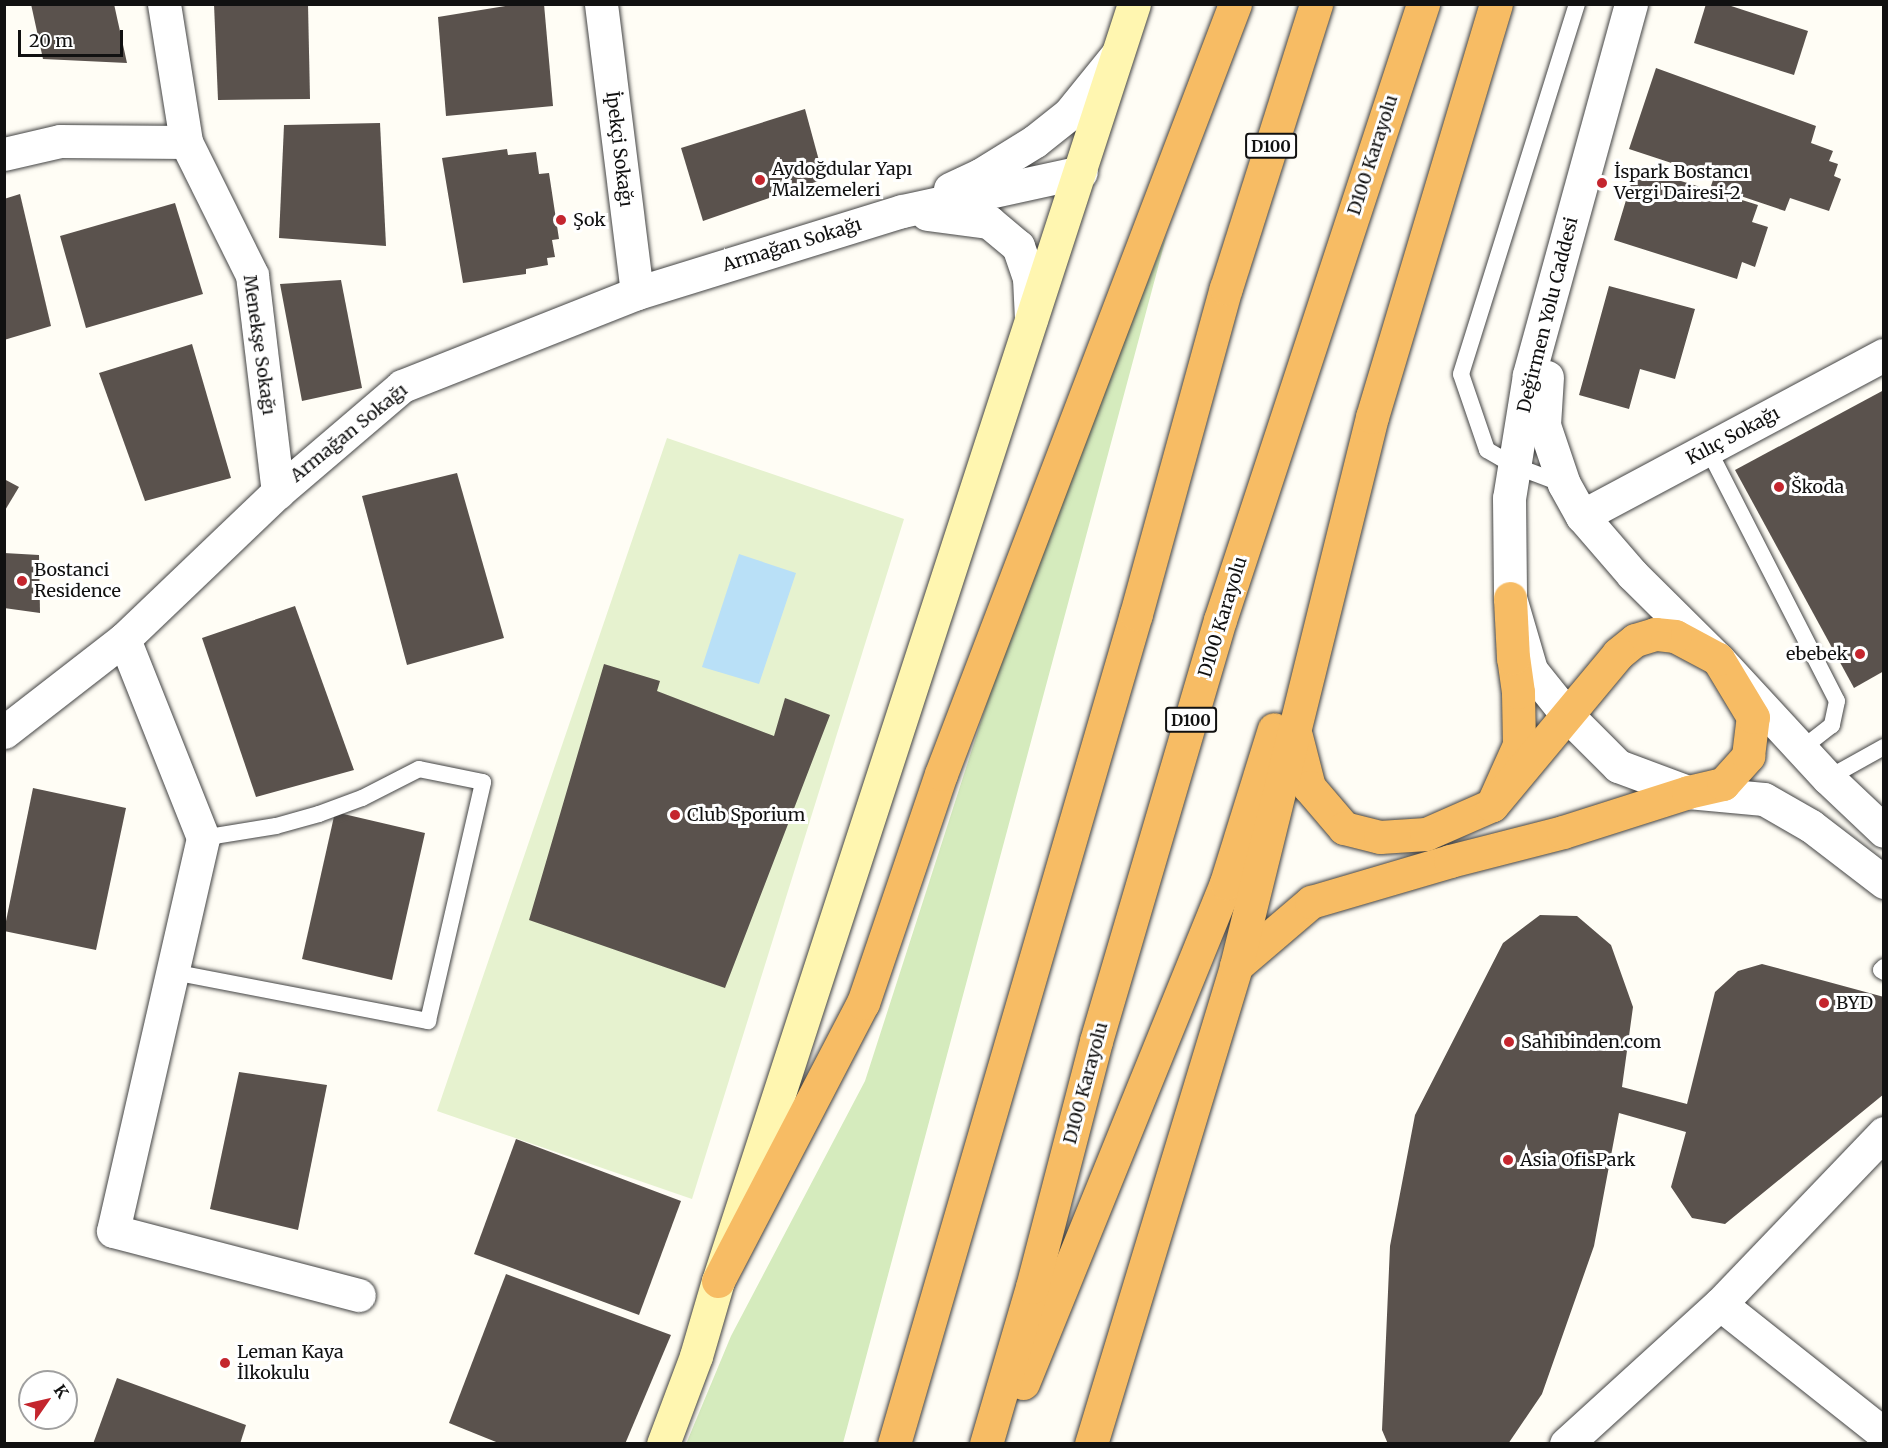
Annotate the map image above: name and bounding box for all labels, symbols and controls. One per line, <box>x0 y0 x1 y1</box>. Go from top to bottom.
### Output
scale bar <box>21 18 126 56</box>
text: 20 m <box>29 29 73 52</box>
street label: İpekçi Sokağı <box>601 90 637 208</box>
street label: D100 Karayolu <box>1343 92 1403 218</box>
road number: D100 <box>1244 133 1298 159</box>
place label: Aydoğdular Yapı Malzemeleri <box>772 159 912 201</box>
place label: İspark Bostancı Vergi Dairesi-2 <box>1614 162 1749 204</box>
marker: Aydoğdular Yapı Malzemeleri <box>753 173 767 187</box>
marker: İspark Bostancı Vergi Dairesi-2 <box>1595 176 1609 190</box>
place label: Şok <box>573 209 606 231</box>
marker: Şok <box>554 213 568 227</box>
street label: Armağan Sokağı <box>720 214 864 276</box>
street label: Değirmen Yolu Caddesi <box>1513 215 1583 415</box>
street label: Menekşe Sokağı <box>238 273 280 417</box>
street label: Armağan Sokağı <box>286 379 412 487</box>
street label: Kılıç Sokağı <box>1683 402 1783 470</box>
place label: Škoda <box>1791 476 1844 498</box>
marker: Škoda <box>1772 480 1786 494</box>
street label: D100 Karayolu <box>1194 554 1252 680</box>
place label: Bostanci Residence <box>34 560 121 602</box>
marker: Bostanci Residence <box>15 574 29 588</box>
place label: ebebek <box>1786 643 1848 665</box>
marker: ebebek <box>1853 647 1867 661</box>
road number: D100 <box>1164 707 1218 733</box>
place label: Club Sporium <box>687 804 805 826</box>
marker: Club Sporium <box>668 808 682 822</box>
place label: BYD <box>1836 992 1873 1014</box>
marker: BYD <box>1817 996 1831 1010</box>
street label: D100 Karayolu <box>1059 1020 1113 1146</box>
place label: Sahibinden.com <box>1521 1031 1661 1053</box>
marker: Sahibinden.com <box>1502 1035 1516 1049</box>
place label: Asia OfisPark <box>1520 1149 1635 1171</box>
marker: Asia OfisPark <box>1501 1153 1515 1167</box>
place label: Leman Kaya İlkokulu <box>237 1342 344 1384</box>
marker: Leman Kaya İlkokulu <box>218 1356 232 1370</box>
north arrow <box>18 1370 78 1430</box>
text: K <box>50 1380 73 1402</box>

